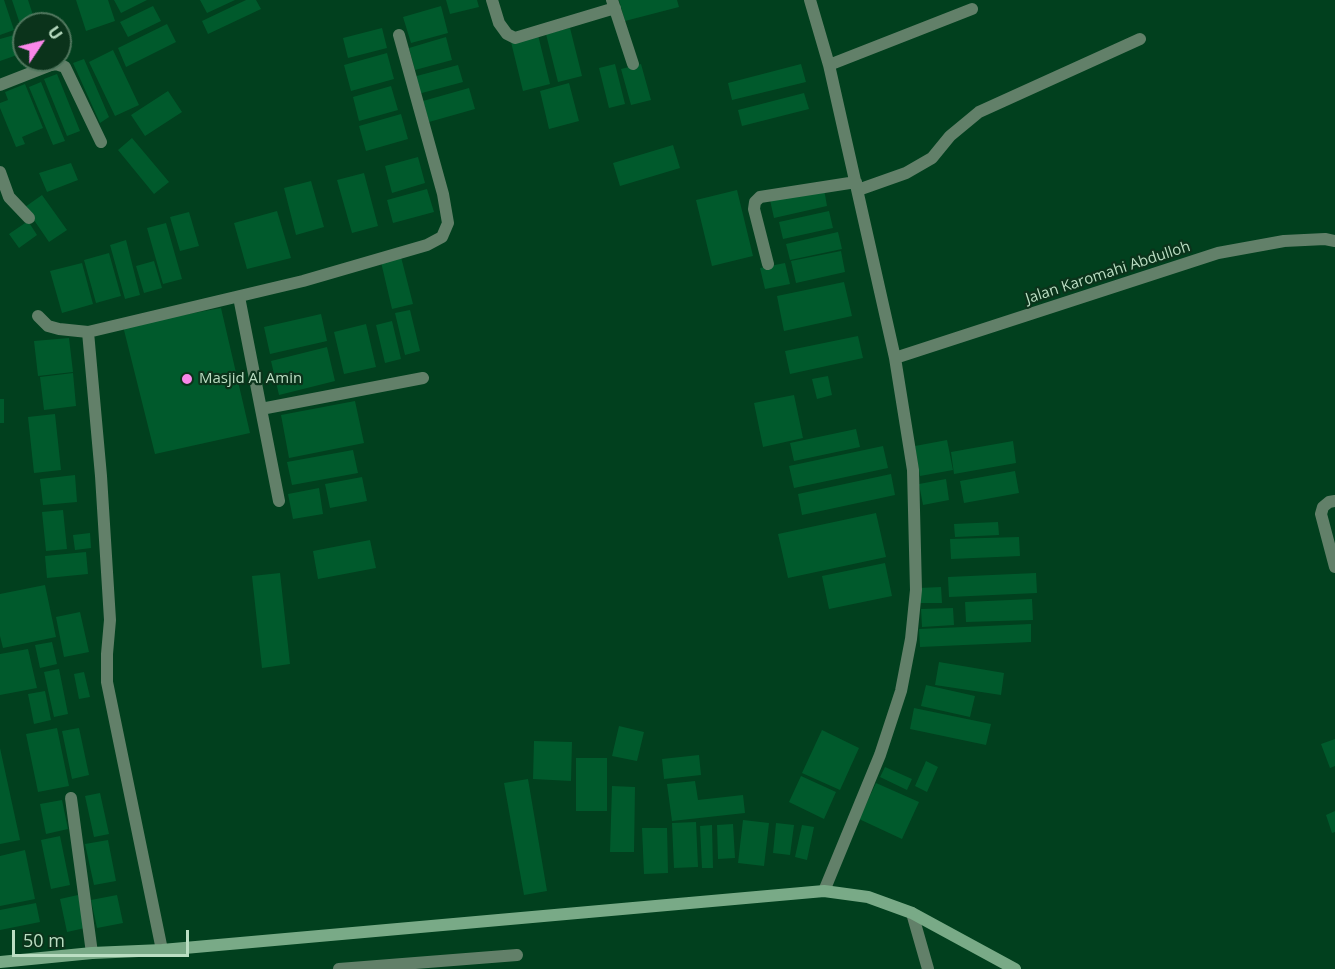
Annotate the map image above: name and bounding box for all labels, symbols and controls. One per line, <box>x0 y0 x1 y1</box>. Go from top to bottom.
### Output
north arrow <box>12 12 72 72</box>
text: U <box>43 22 68 44</box>
street label: Jalan Karomahi Abdulloh <box>1023 238 1193 308</box>
place label: Masjid Al Amin <box>199 370 302 388</box>
marker: Masjid Al Amin <box>180 372 194 386</box>
scale bar <box>15 918 192 956</box>
text: 50 m <box>23 928 65 952</box>

